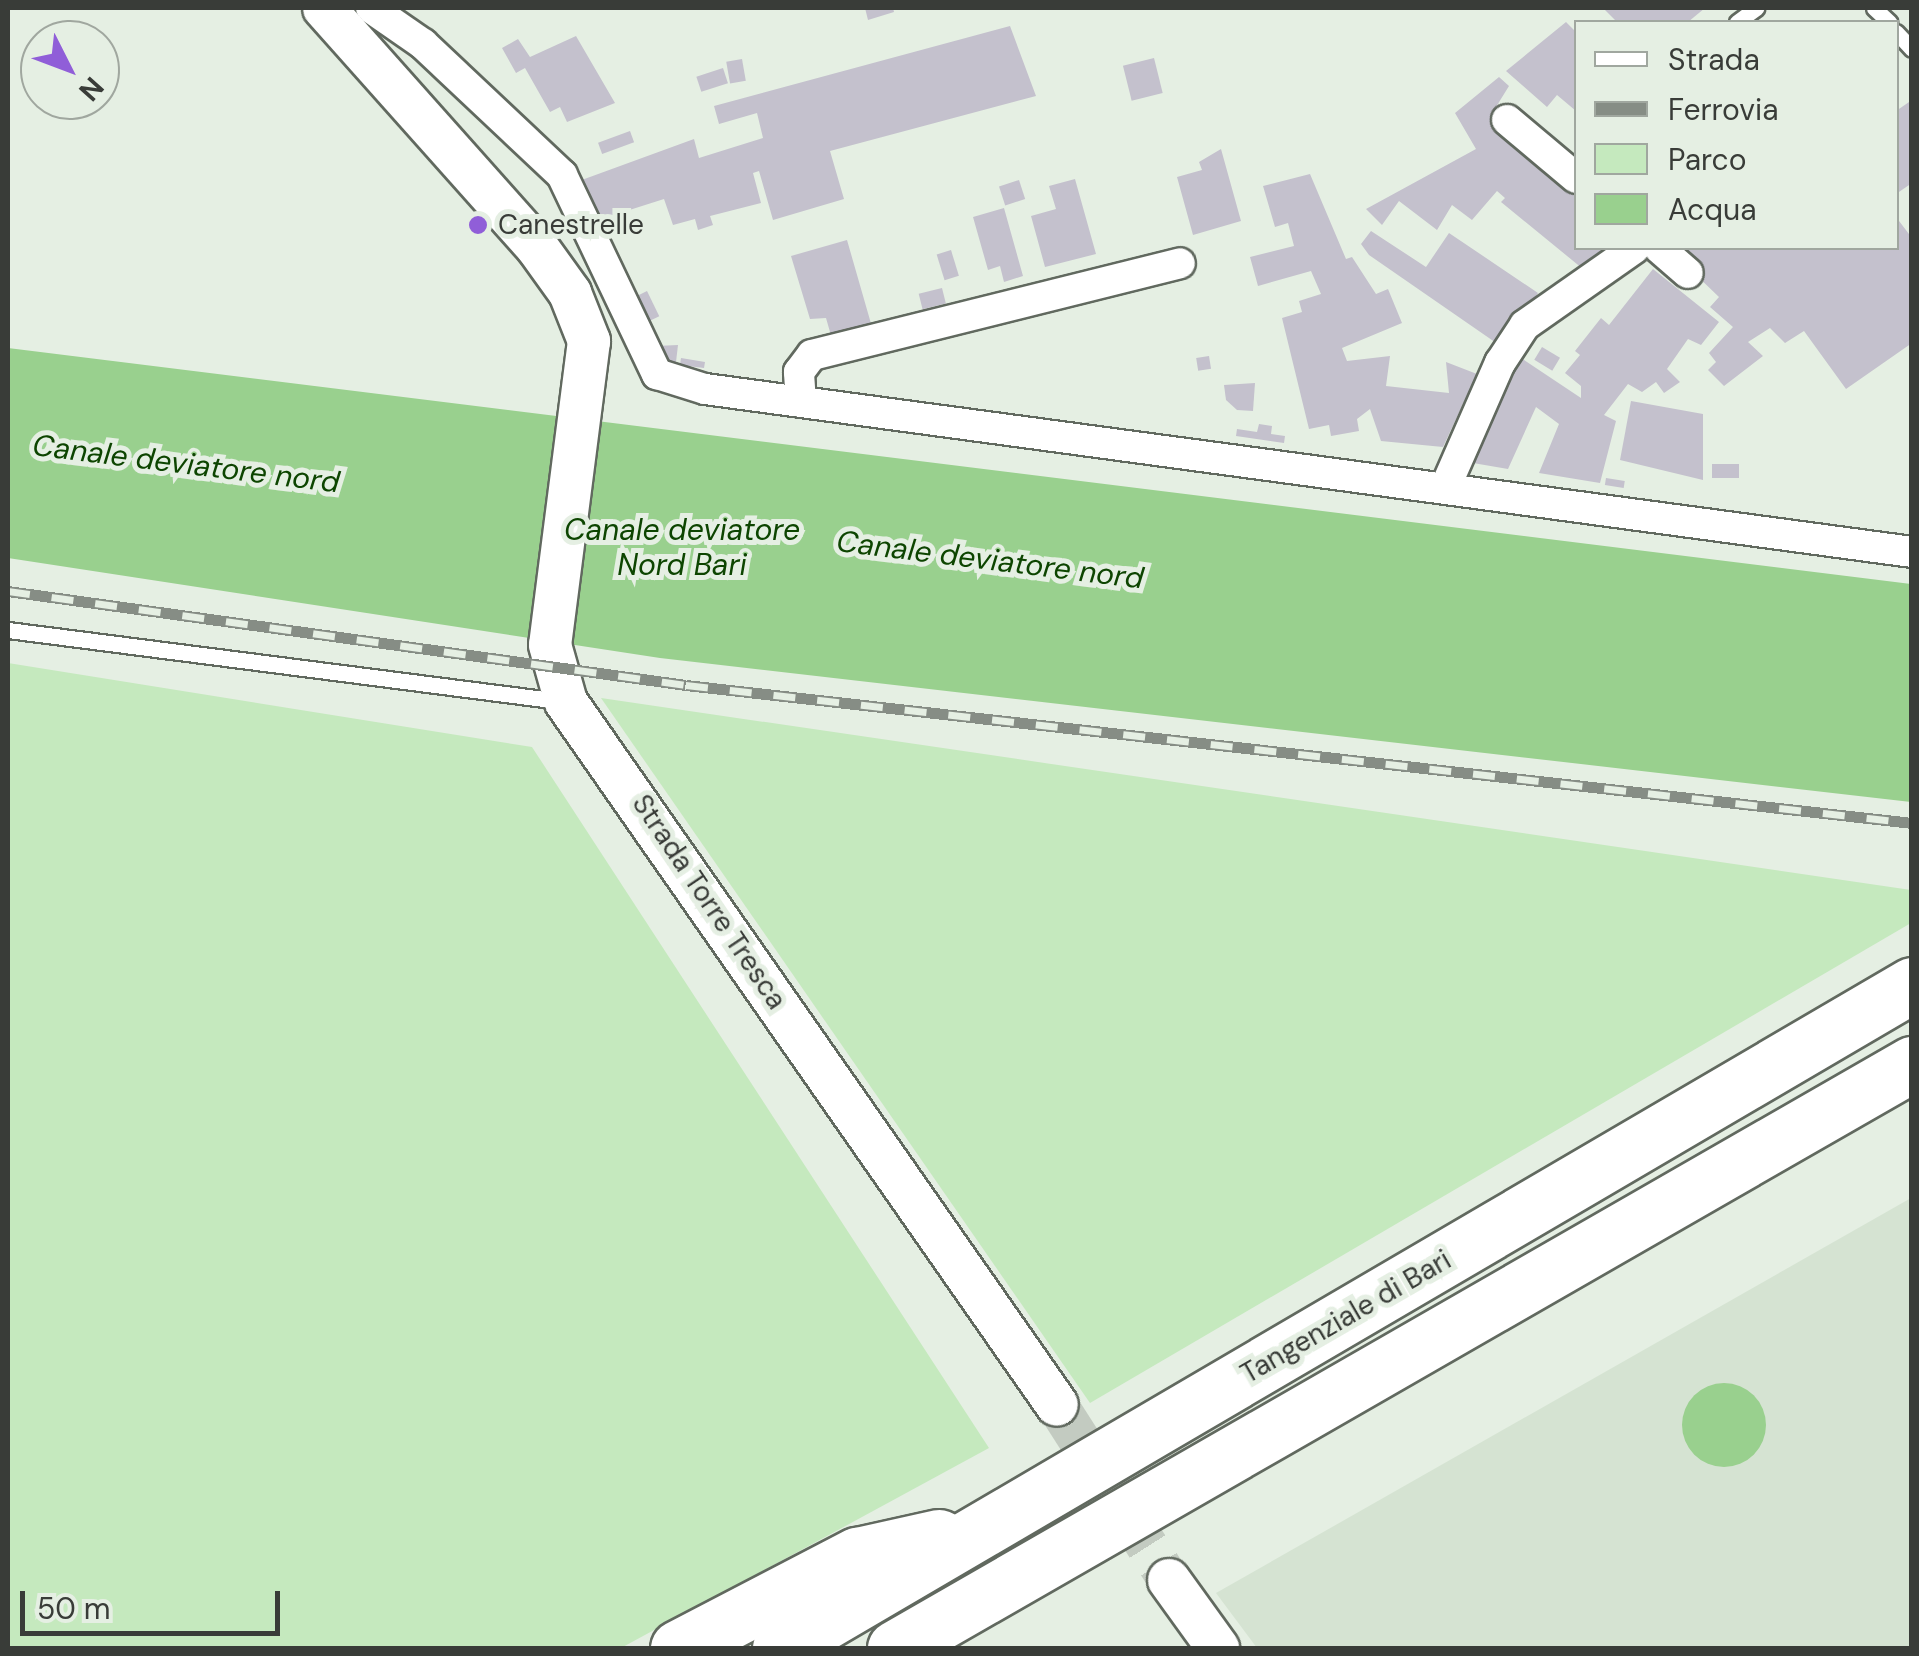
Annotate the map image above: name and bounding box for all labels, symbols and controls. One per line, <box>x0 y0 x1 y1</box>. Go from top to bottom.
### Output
north arrow <box>20 20 120 120</box>
legend <box>1574 20 1899 250</box>
text: Strada <box>1668 40 1760 79</box>
text: N <box>71 69 112 109</box>
text: Ferrovia <box>1668 90 1778 129</box>
text: Parco <box>1668 140 1747 179</box>
text: Acqua <box>1668 190 1757 229</box>
place label: Canestrelle <box>498 208 644 242</box>
marker: Canestrelle <box>467 214 489 236</box>
water label: Canale deviatore nord <box>30 427 342 501</box>
water label: Canale deviatore Nord Bari <box>564 512 800 582</box>
water label: Canale deviatore nord <box>834 523 1146 597</box>
street label: Strada Torre Tresca <box>625 788 793 1016</box>
street label: Tangenziale di Bari <box>1235 1243 1457 1391</box>
scale bar <box>25 1571 285 1633</box>
text: 50 m <box>37 1589 111 1628</box>

